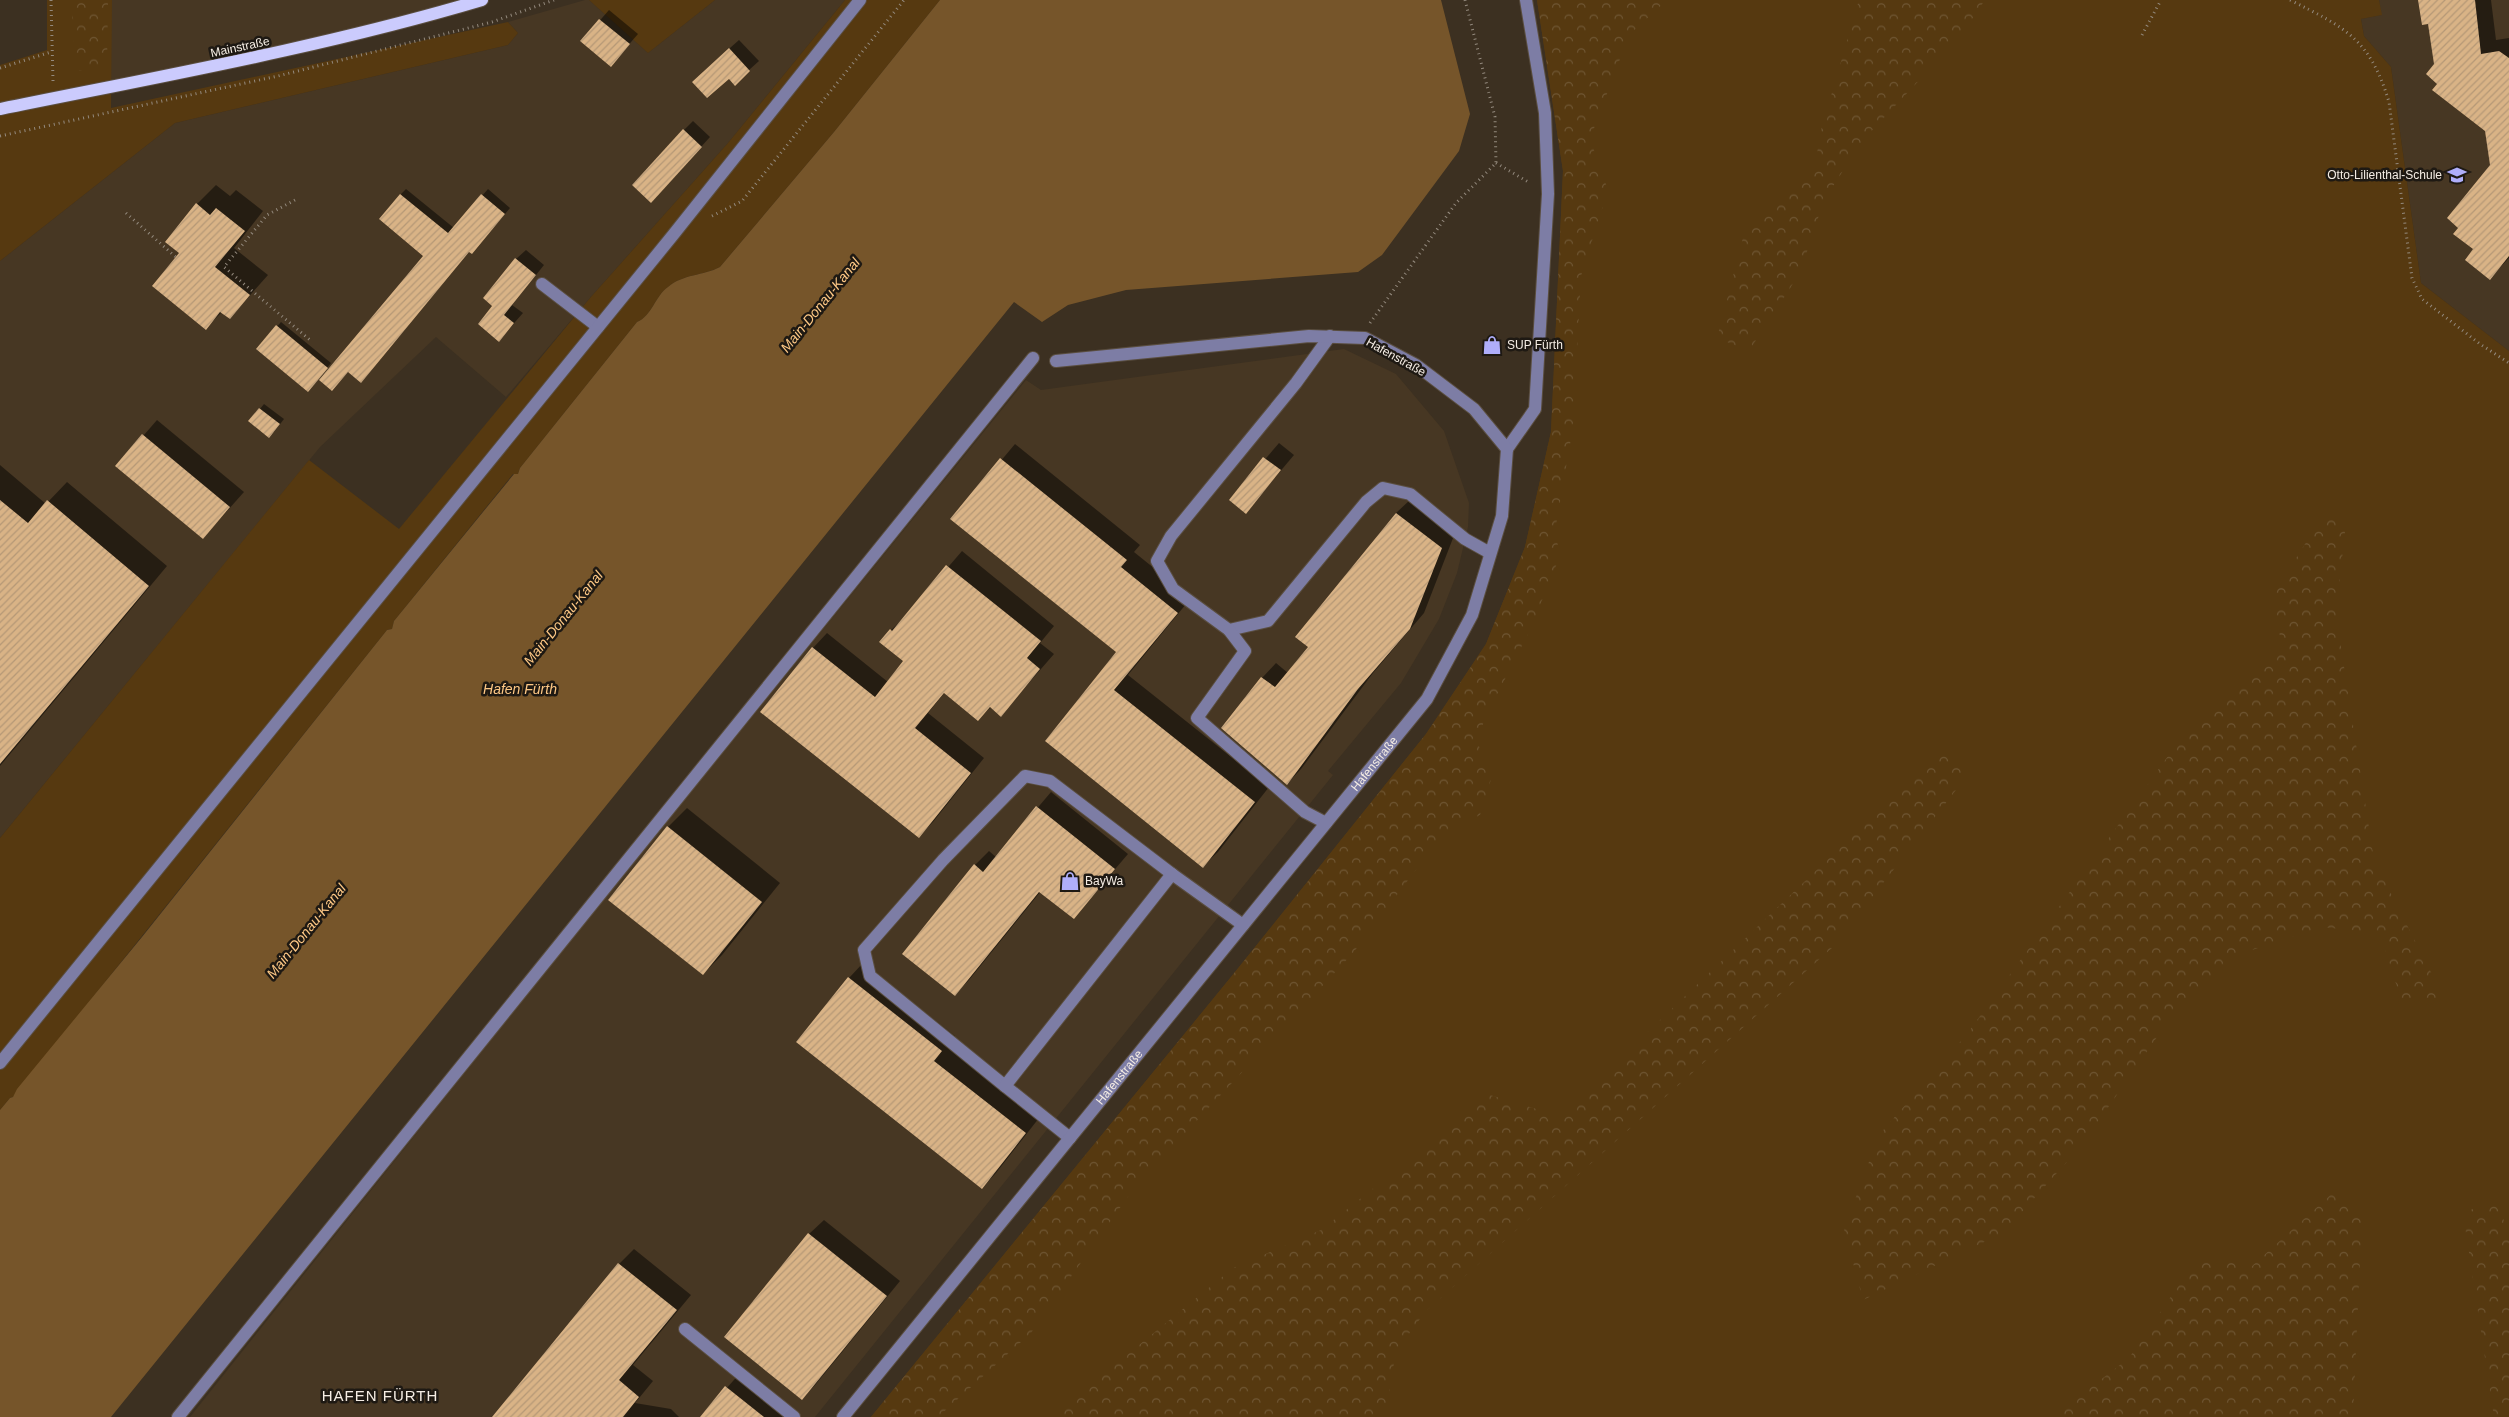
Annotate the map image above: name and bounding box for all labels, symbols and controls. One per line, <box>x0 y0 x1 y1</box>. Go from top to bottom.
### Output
street label: Mainstraße <box>209 34 271 60</box>
school or university icon: Otto-Lilienthal-Schule <box>2446 164 2468 186</box>
place label: Otto-Lilienthal-Schule <box>2327 168 2442 182</box>
water label: Main-Donau-Kanal <box>777 254 864 355</box>
shop icon: SUP Fürth <box>1481 334 1503 356</box>
street label: Hafenstraße <box>1364 335 1429 379</box>
place label: SUP Fürth <box>1507 338 1563 352</box>
water label: Main-Donau-Kanal <box>520 567 607 668</box>
water label: Hafen Fürth <box>483 681 557 697</box>
street label: Hafenstraße <box>1348 733 1401 794</box>
shop icon: BayWa <box>1059 870 1081 892</box>
place label: BayWa <box>1085 874 1124 888</box>
water label: Main-Donau-Kanal <box>263 880 350 981</box>
street label: Hafenstraße <box>1093 1047 1146 1107</box>
district label: HAFEN FÜRTH <box>322 1387 438 1404</box>

